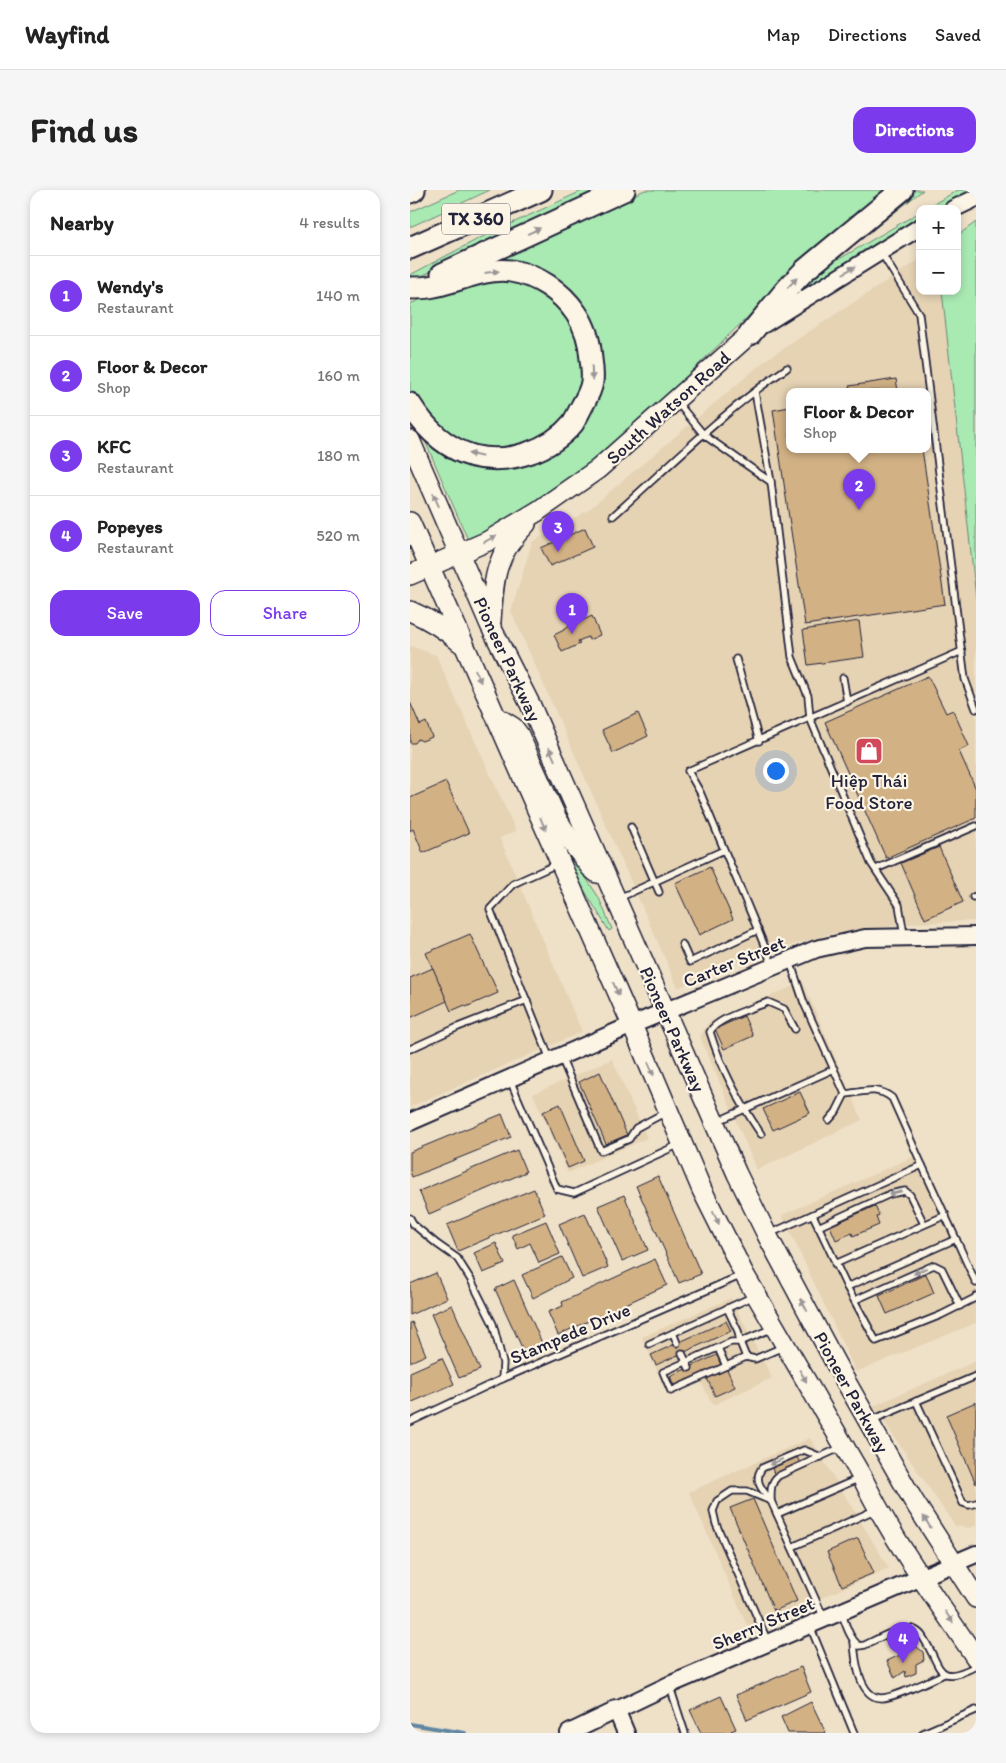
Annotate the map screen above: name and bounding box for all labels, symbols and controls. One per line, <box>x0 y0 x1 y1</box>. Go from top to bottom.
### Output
text: Wayfind <box>25 20 109 49</box>
text: Map <box>767 24 800 46</box>
text: Directions <box>828 24 907 46</box>
text: Saved <box>935 24 981 46</box>
button: Directions <box>853 107 976 153</box>
text: Find us <box>30 109 138 151</box>
road number: TX 360 <box>442 203 510 234</box>
map controls <box>916 205 961 295</box>
button: + <box>916 205 961 250</box>
text: Nearby <box>50 210 114 235</box>
text: 4 results <box>299 213 360 232</box>
one-way arrow <box>527 227 541 235</box>
button: − <box>916 250 961 295</box>
one-way arrow <box>843 265 856 274</box>
one-way arrow <box>484 268 500 276</box>
text: Wendy's <box>97 275 164 298</box>
one-way arrow <box>786 278 798 290</box>
text: 1 <box>62 286 70 305</box>
text: 140 m <box>316 286 360 305</box>
text: Restaurant <box>97 298 174 317</box>
street label: South Watson Road <box>602 345 736 469</box>
text: Floor & Decor <box>97 355 207 378</box>
text: 2 <box>62 366 70 385</box>
text: 160 m <box>317 366 360 385</box>
one-way arrow <box>588 366 596 382</box>
text: Shop <box>97 378 131 397</box>
popup <box>786 388 931 453</box>
text: Floor & Decor <box>803 400 914 423</box>
text: Shop <box>803 423 837 442</box>
text: KFC <box>97 435 131 458</box>
text: 3 <box>62 446 70 465</box>
text: 180 m <box>317 446 360 465</box>
one-way arrow <box>468 451 483 459</box>
text: Restaurant <box>97 458 174 477</box>
pin: 2 <box>843 469 875 510</box>
one-way arrow <box>431 493 439 507</box>
pin: 3 <box>542 511 574 552</box>
text: Popeyes <box>97 515 163 538</box>
text: 4 <box>61 526 71 545</box>
text: 520 m <box>316 526 360 545</box>
one-way arrow <box>482 535 497 543</box>
text: Restaurant <box>97 538 174 557</box>
button: Save <box>50 590 200 636</box>
button: Share <box>210 590 360 636</box>
street label: Pioneer Parkway <box>469 593 547 725</box>
pin: 1 <box>556 593 588 634</box>
one-way arrow <box>474 669 482 683</box>
shop icon: Hiệp Thái Food Store <box>854 736 884 766</box>
one-way arrow <box>547 747 555 761</box>
your location <box>763 758 789 784</box>
place label: Hiệp Thái Food Store <box>825 769 913 814</box>
one-way arrow <box>540 817 548 831</box>
street label: Carter Street <box>680 931 789 992</box>
street label: Pioneer Parkway <box>635 963 711 1096</box>
one-way arrow <box>612 982 620 996</box>
one-way arrow <box>647 1062 655 1077</box>
one-way arrow <box>888 1189 903 1197</box>
one-way arrow <box>712 1211 720 1225</box>
one-way arrow <box>913 1267 927 1275</box>
street label: Stampede Drive <box>507 1298 634 1369</box>
one-way arrow <box>800 1298 808 1312</box>
street label: Pioneer Parkway <box>809 1328 894 1457</box>
one-way arrow <box>799 1368 807 1383</box>
one-way arrow <box>769 1458 783 1466</box>
one-way arrow <box>922 1516 932 1529</box>
street label: Sherry Street <box>709 1592 818 1655</box>
one-way arrow <box>944 1611 953 1624</box>
pin: 4 <box>887 1622 919 1663</box>

